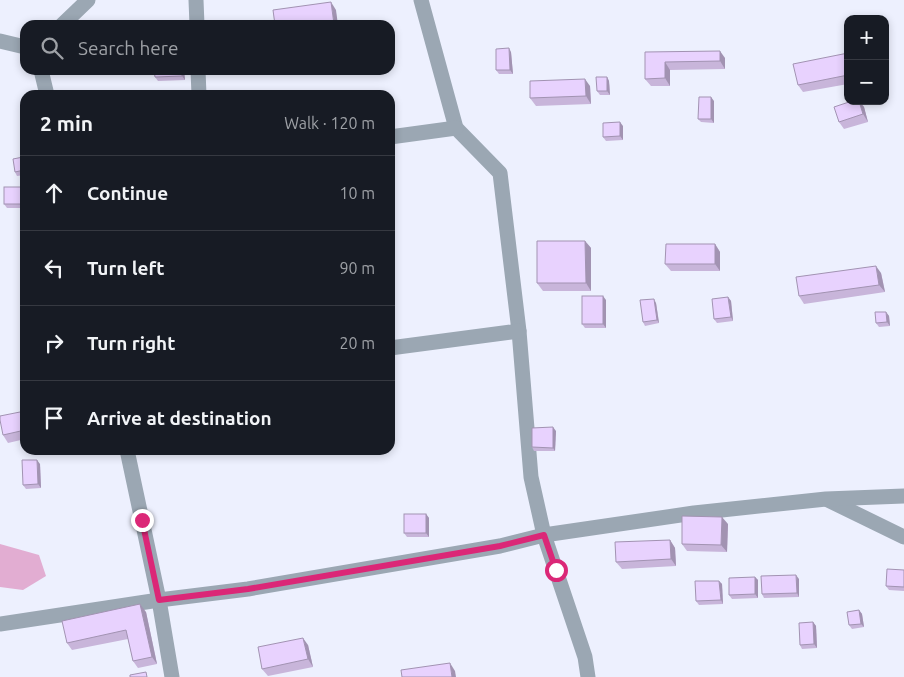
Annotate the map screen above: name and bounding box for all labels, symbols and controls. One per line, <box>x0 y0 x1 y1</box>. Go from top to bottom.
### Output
map controls <box>844 15 889 105</box>
button: + <box>844 15 889 60</box>
search box <box>20 20 395 75</box>
icon: search <box>38 34 66 62</box>
text: Search here <box>78 37 178 59</box>
button: − <box>844 60 889 105</box>
text: 2 min <box>40 111 93 135</box>
text: Walk · 120 m <box>284 114 375 132</box>
icon: ahead <box>40 179 68 207</box>
text: Continue <box>87 182 168 204</box>
text: 10 m <box>339 184 375 202</box>
icon: left <box>40 254 68 282</box>
text: Turn left <box>87 257 165 279</box>
text: 90 m <box>339 259 375 277</box>
icon: right <box>40 329 68 357</box>
text: Turn right <box>87 332 175 354</box>
text: 20 m <box>339 334 375 352</box>
icon: arrive <box>40 404 68 432</box>
text: Arrive at destination <box>87 407 272 429</box>
route end <box>131 509 154 532</box>
route start <box>545 559 568 582</box>

